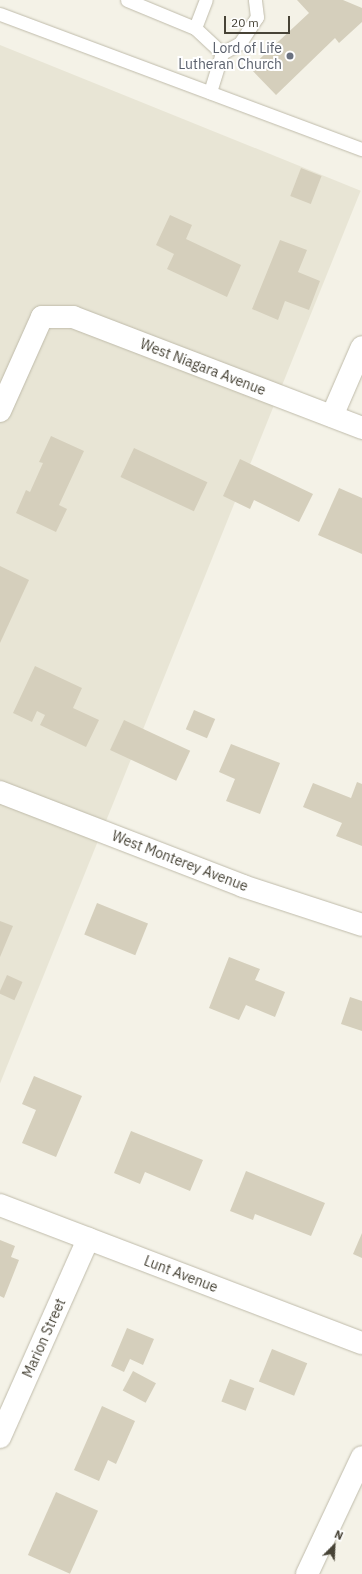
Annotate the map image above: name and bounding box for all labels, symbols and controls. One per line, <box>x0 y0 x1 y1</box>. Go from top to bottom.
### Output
scale bar <box>226 8 292 34</box>
text: 20 m <box>231 15 259 30</box>
place label: Lord of Life Lutheran Church <box>178 40 282 72</box>
marker: Lord of Life Lutheran Church <box>285 51 295 61</box>
street label: West Niagara Avenue <box>138 335 268 399</box>
street label: West Monterey Avenue <box>110 827 250 895</box>
street label: Lunt Avenue <box>142 1252 220 1296</box>
street label: Marion Street <box>19 1296 69 1380</box>
north arrow <box>314 1526 354 1566</box>
text: N <box>332 1527 345 1543</box>

